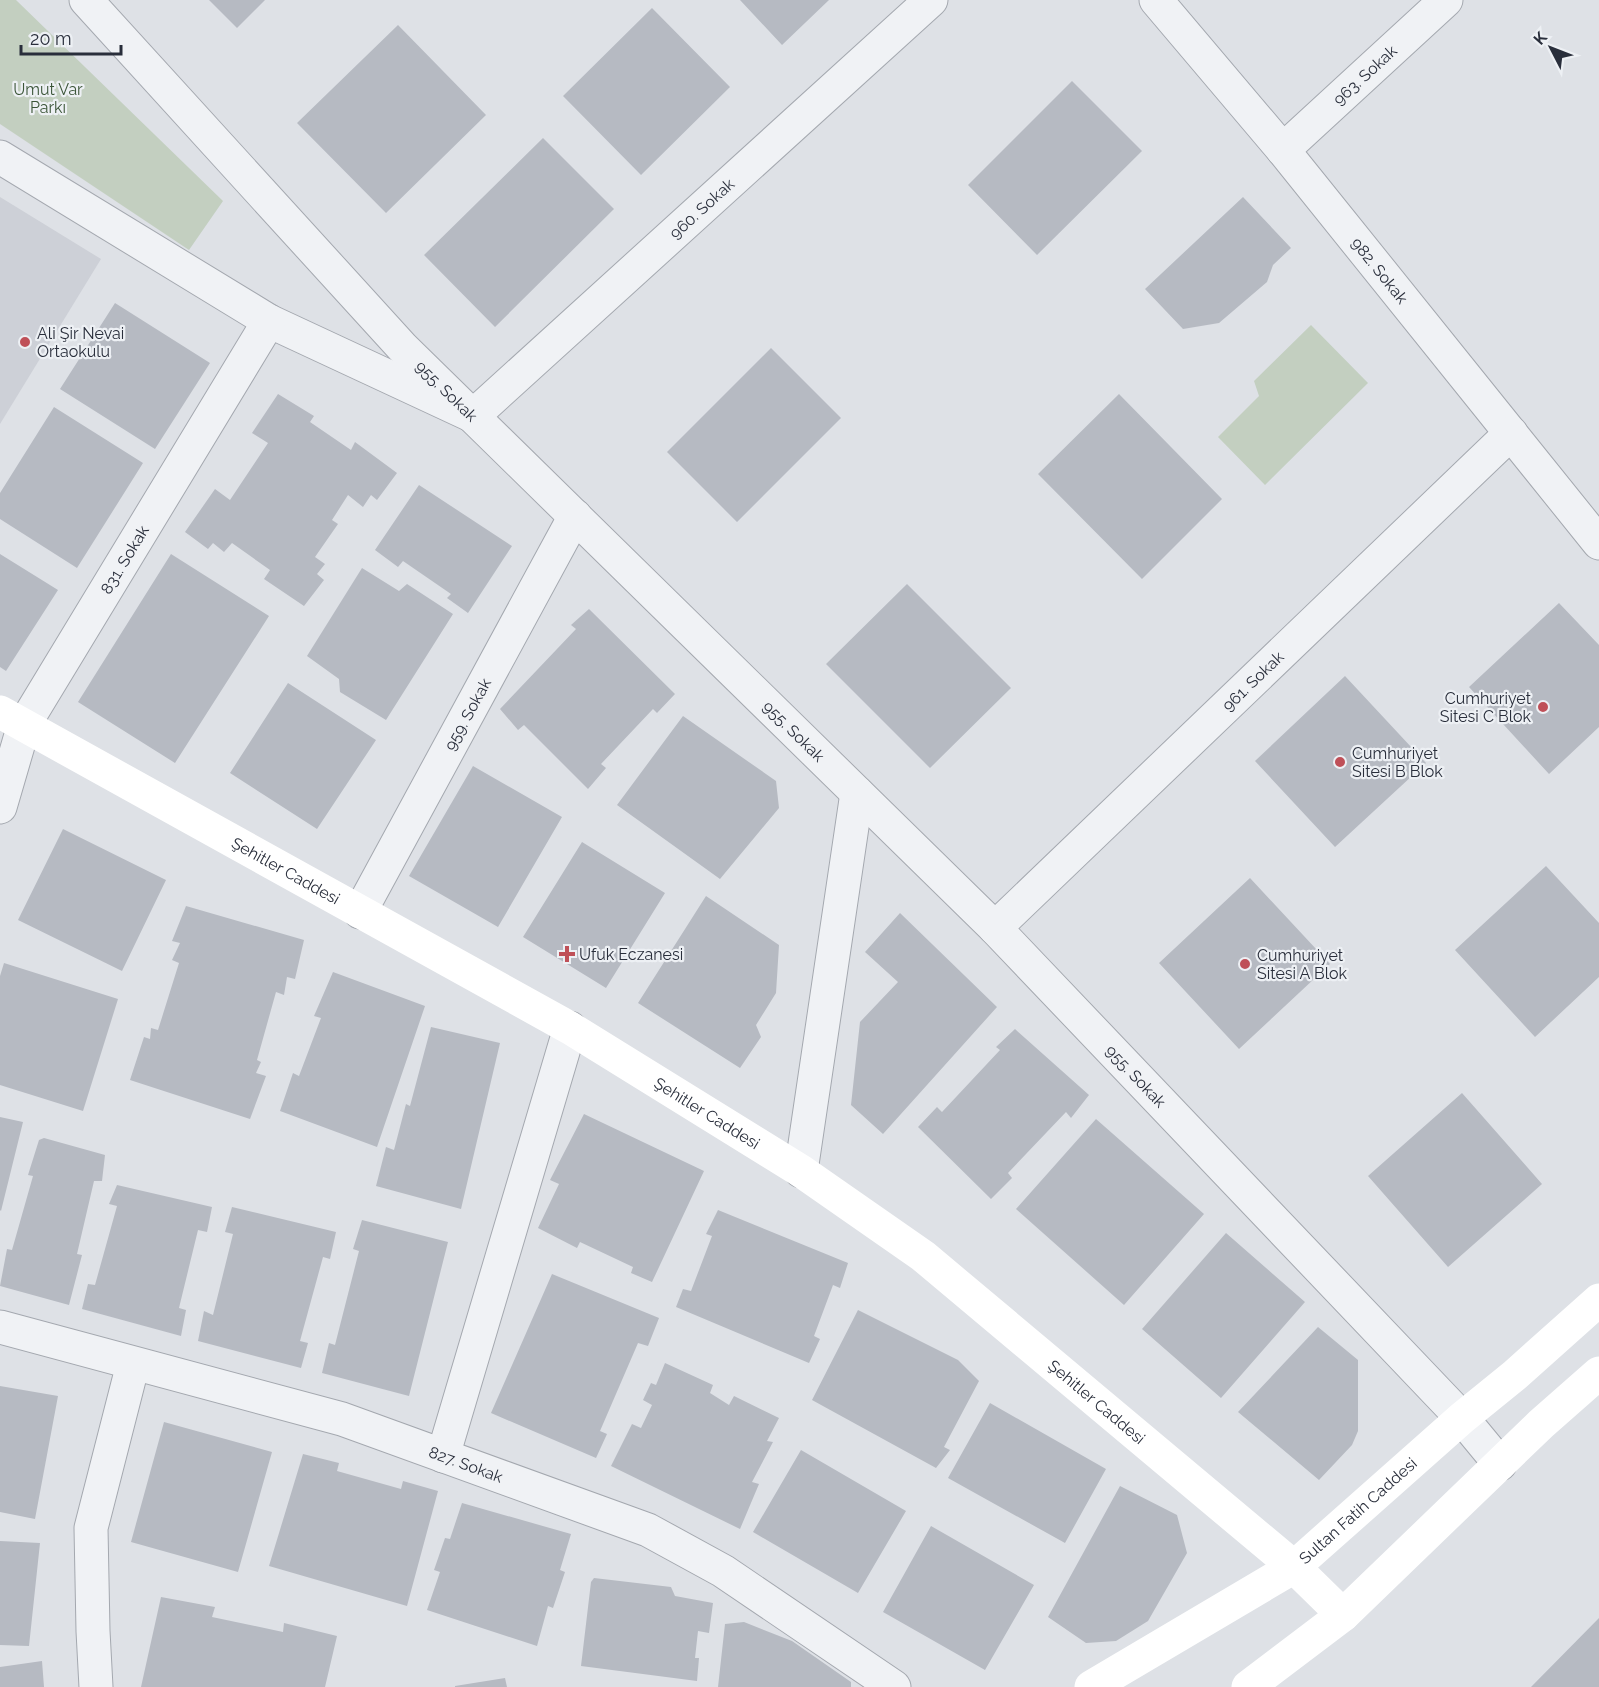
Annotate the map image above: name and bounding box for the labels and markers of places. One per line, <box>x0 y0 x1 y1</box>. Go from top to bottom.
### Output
place label: Ali Şir Nevai Ortaokulu <box>37 324 124 361</box>
marker: Ali Şir Nevai Ortaokulu <box>18 335 32 349</box>
place label: Cumhuriyet Sitesi C Blok <box>1440 689 1532 726</box>
marker: Cumhuriyet Sitesi C Blok <box>1536 700 1550 714</box>
place label: Cumhuriyet Sitesi B Blok <box>1352 744 1443 781</box>
marker: Cumhuriyet Sitesi B Blok <box>1333 755 1347 769</box>
place label: Ufuk Eczanesi <box>579 945 683 964</box>
place label: Cumhuriyet Sitesi A Blok <box>1257 946 1348 983</box>
marker: Ufuk Eczanesi <box>560 947 574 961</box>
marker: Cumhuriyet Sitesi A Blok <box>1238 957 1252 971</box>

